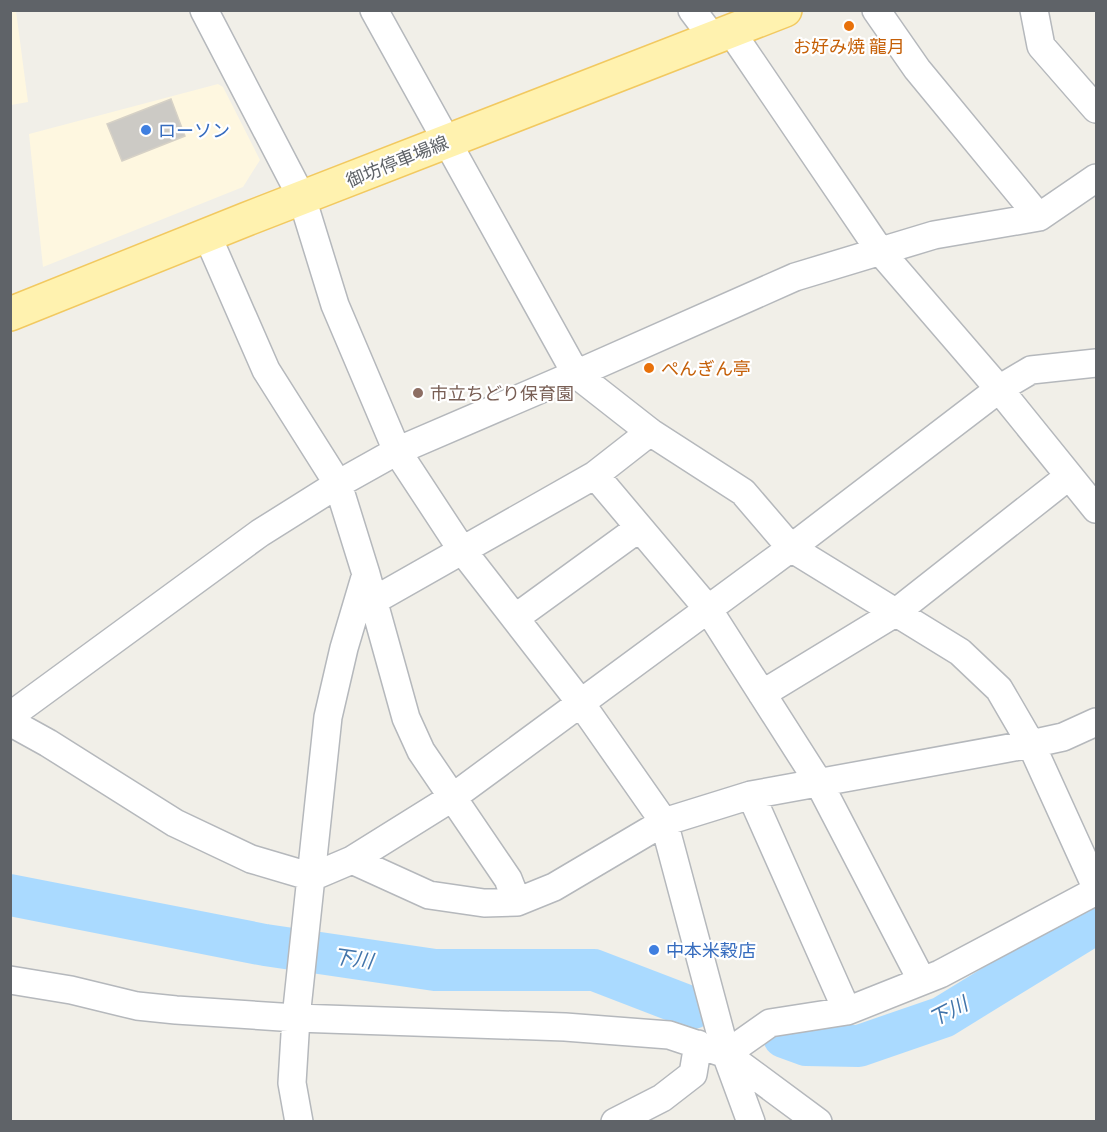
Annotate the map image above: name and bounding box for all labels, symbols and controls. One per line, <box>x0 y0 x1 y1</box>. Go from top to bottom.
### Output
marker: お好み焼 龍月 <box>842 19 856 33</box>
place label: お好み焼 龍月 <box>793 36 905 56</box>
place label: ローソン <box>158 120 230 140</box>
marker: ローソン <box>139 123 153 137</box>
street label: 御坊停車場線 <box>343 131 451 191</box>
place label: ぺんぎん亭 <box>661 358 751 378</box>
marker: ぺんぎん亭 <box>642 361 656 375</box>
place label: 市立ちどり保育園 <box>430 383 574 403</box>
marker: 市立ちどり保育園 <box>411 386 425 400</box>
place label: 中本米穀店 <box>666 940 756 960</box>
marker: 中本米穀店 <box>647 943 661 957</box>
water label: 下川 <box>332 944 376 972</box>
water label: 下川 <box>925 991 973 1030</box>

